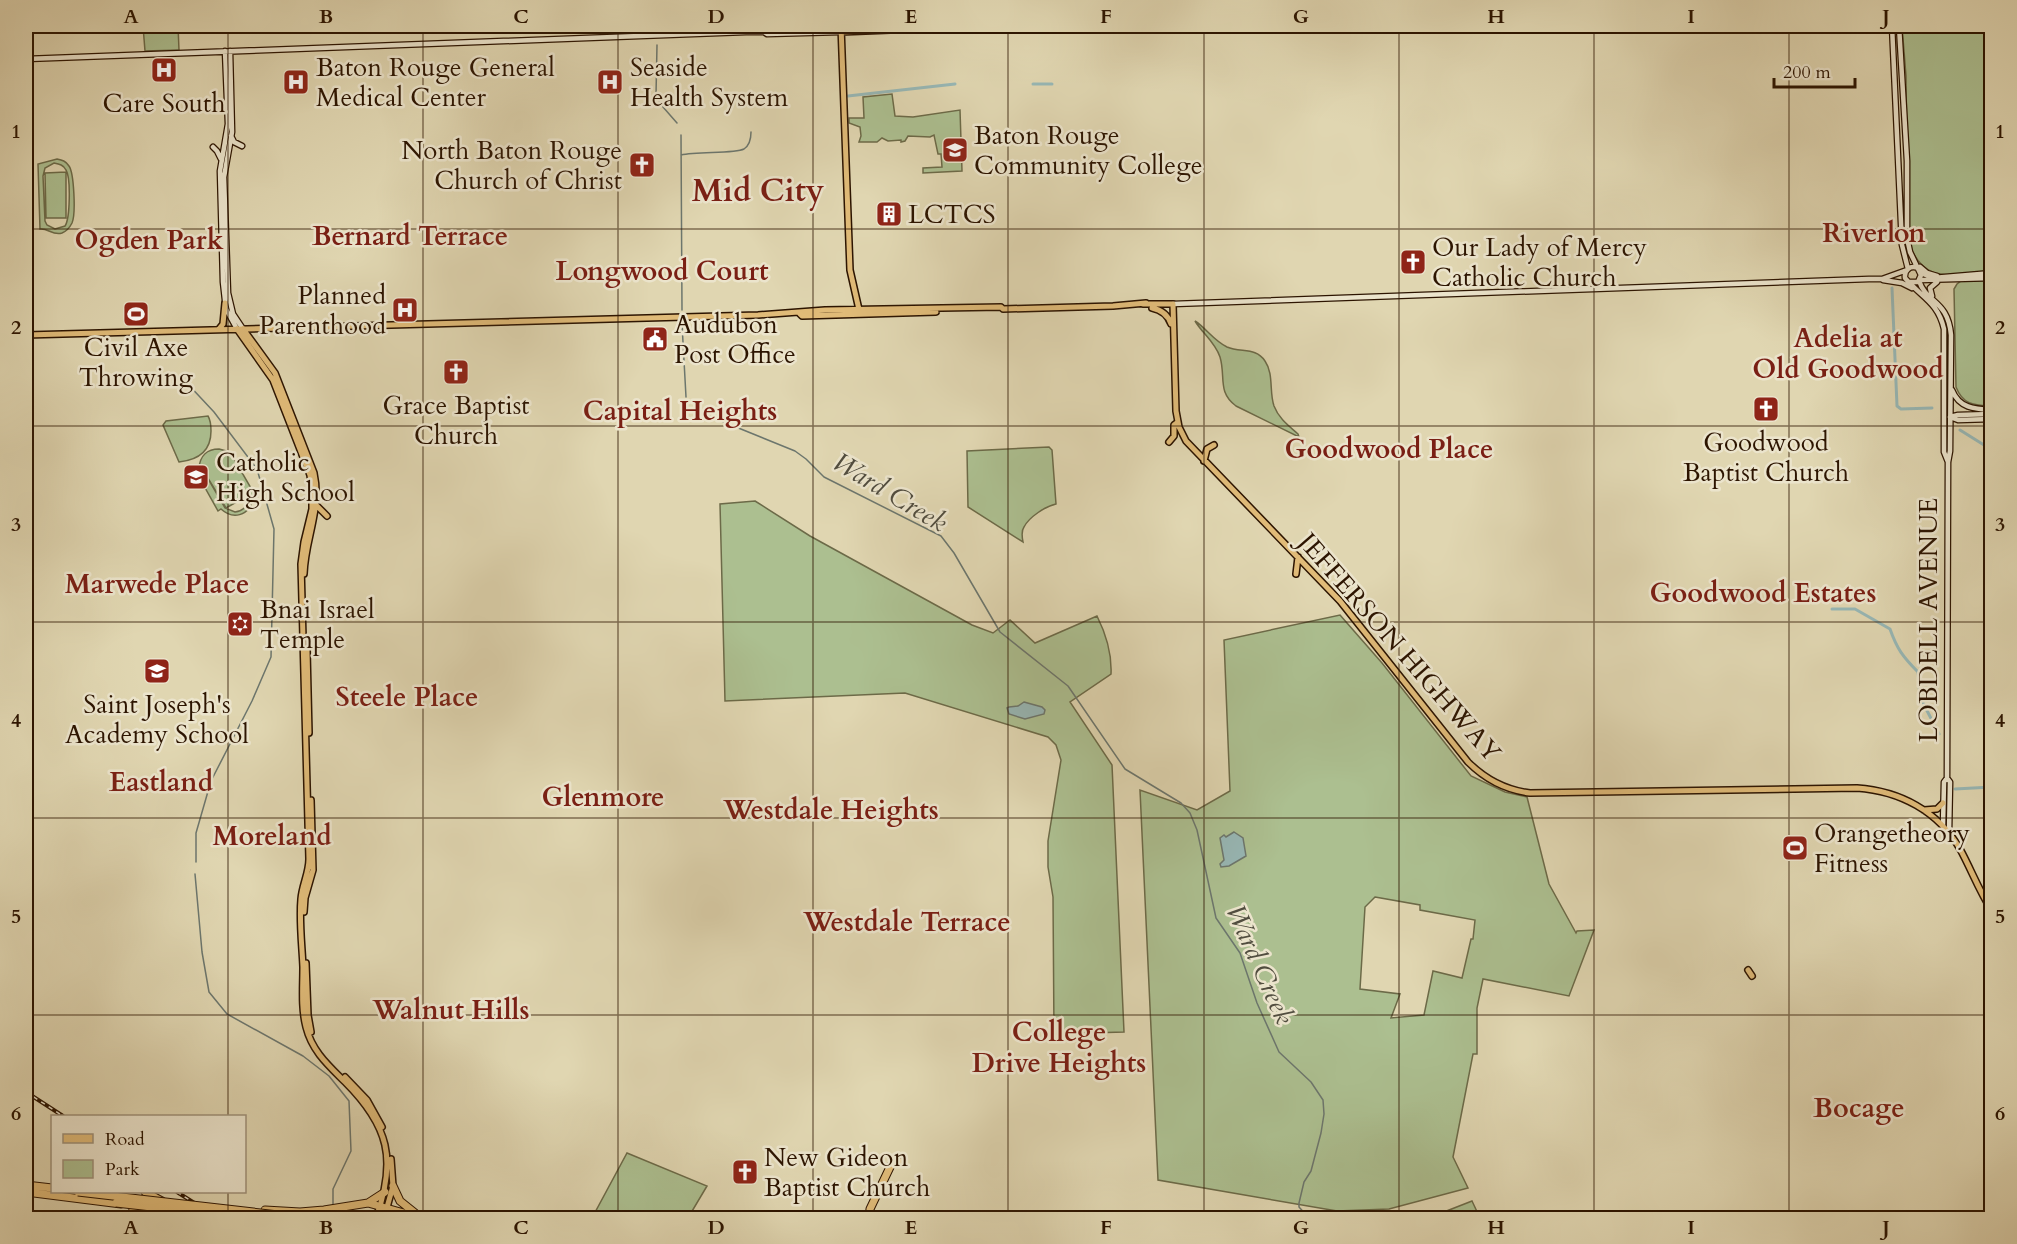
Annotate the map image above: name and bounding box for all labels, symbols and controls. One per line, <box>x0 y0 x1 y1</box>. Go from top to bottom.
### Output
text: A <box>123 3 139 30</box>
text: B <box>319 3 333 30</box>
text: C <box>513 3 529 30</box>
text: D <box>707 3 725 30</box>
text: E <box>905 3 917 30</box>
text: F <box>1100 3 1112 30</box>
text: G <box>1293 3 1309 30</box>
text: H <box>1487 3 1505 30</box>
text: I <box>1687 3 1695 30</box>
text: J <box>1879 3 1890 30</box>
place label: Baton Rouge General Medical Center <box>316 50 555 115</box>
place label: Seaside Health System <box>630 50 788 115</box>
scale bar <box>1774 51 1855 89</box>
hospital icon: Care South <box>149 55 179 85</box>
text: 200 m <box>1783 60 1831 85</box>
hospital icon: Baton Rouge General Medical Center <box>281 67 311 97</box>
hospital icon: Seaside Health System <box>595 67 625 97</box>
place label: Care South <box>102 86 226 121</box>
text: 1 <box>11 118 21 145</box>
place label: Baton Rouge Community College <box>974 118 1203 183</box>
text: 1 <box>1995 118 2005 145</box>
place label: North Baton Rouge Church of Christ <box>401 133 622 198</box>
school or university icon: Baton Rouge Community College <box>940 135 970 165</box>
church icon: North Baton Rouge Church of Christ <box>627 150 657 180</box>
district label: Mid City <box>692 169 824 213</box>
place label: LCTCS <box>908 197 996 232</box>
building icon: LCTCS <box>874 199 904 229</box>
district label: Riverlon <box>1822 215 1926 252</box>
district label: Bernard Terrace <box>312 218 508 255</box>
district label: Ogden Park <box>74 222 224 259</box>
place label: Our Lady of Mercy Catholic Church <box>1432 230 1647 295</box>
church icon: Our Lady of Mercy Catholic Church <box>1398 247 1428 277</box>
district label: Longwood Court <box>555 253 769 290</box>
place label: Planned Parenthood <box>259 278 386 343</box>
hospital icon: Planned Parenthood <box>390 295 420 325</box>
sports icon: Civil Axe Throwing <box>121 299 151 329</box>
place label: Audubon Post Office <box>674 307 796 372</box>
text: 2 <box>11 314 21 341</box>
text: 2 <box>1995 314 2005 341</box>
district label: Adelia at Old Goodwood <box>1752 320 1944 388</box>
public building icon: Audubon Post Office <box>640 324 670 354</box>
place label: Civil Axe Throwing <box>79 330 194 395</box>
church icon: Grace Baptist Church <box>441 357 471 387</box>
place label: Grace Baptist Church <box>382 388 530 453</box>
district label: Capital Heights <box>583 393 777 430</box>
church icon: Goodwood Baptist Church <box>1751 394 1781 424</box>
place label: Goodwood Baptist Church <box>1683 425 1849 490</box>
district label: Goodwood Place <box>1285 431 1493 468</box>
water label: Ward Creek <box>825 444 955 542</box>
place label: Catholic High School <box>216 445 355 510</box>
school or university icon: Catholic High School <box>181 462 211 492</box>
street label: LOBDELL AVENUE <box>1911 498 1946 742</box>
text: 3 <box>11 511 21 538</box>
text: 3 <box>1995 511 2005 538</box>
street label: JEFFERSON HIGHWAY <box>1288 522 1509 770</box>
district label: Marwede Place <box>65 566 249 603</box>
district label: Goodwood Estates <box>1650 575 1876 612</box>
place label: Bnai Israel Temple <box>260 592 375 657</box>
synagogue icon: Bnai Israel Temple <box>225 609 255 639</box>
school or university icon: Saint Joseph's Academy School <box>142 656 172 686</box>
district label: Steele Place <box>336 679 479 716</box>
place label: Saint Joseph's Academy School <box>65 687 249 752</box>
text: 4 <box>11 707 21 734</box>
text: 4 <box>1995 707 2005 734</box>
district label: Eastland <box>109 764 214 801</box>
district label: Glenmore <box>541 779 665 816</box>
district label: Westdale Heights <box>722 792 939 829</box>
place label: Orangetheory Fitness <box>1814 816 1970 881</box>
district label: Moreland <box>212 818 332 855</box>
sports icon: Orangetheory Fitness <box>1780 833 1810 863</box>
water label: Ward Creek <box>1217 898 1303 1031</box>
text: 5 <box>11 903 21 930</box>
text: 5 <box>1995 903 2005 930</box>
district label: Westdale Terrace <box>802 904 1011 941</box>
district label: Walnut Hills <box>372 992 529 1029</box>
district label: College Drive Heights <box>972 1014 1146 1082</box>
district label: Bocage <box>1813 1090 1905 1127</box>
text: 6 <box>11 1100 21 1127</box>
text: 6 <box>1995 1100 2005 1127</box>
legend <box>51 1115 246 1193</box>
text: Road <box>105 1127 145 1152</box>
place label: New Gideon Baptist Church <box>764 1140 930 1205</box>
text: Park <box>105 1157 140 1182</box>
church icon: New Gideon Baptist Church <box>730 1157 760 1187</box>
text: A <box>123 1214 139 1241</box>
text: B <box>319 1214 333 1241</box>
text: C <box>513 1214 529 1241</box>
text: D <box>707 1214 725 1241</box>
text: E <box>905 1214 917 1241</box>
text: F <box>1100 1214 1112 1241</box>
text: G <box>1293 1214 1309 1241</box>
text: H <box>1487 1214 1505 1241</box>
text: I <box>1687 1214 1695 1241</box>
text: J <box>1879 1214 1890 1241</box>

